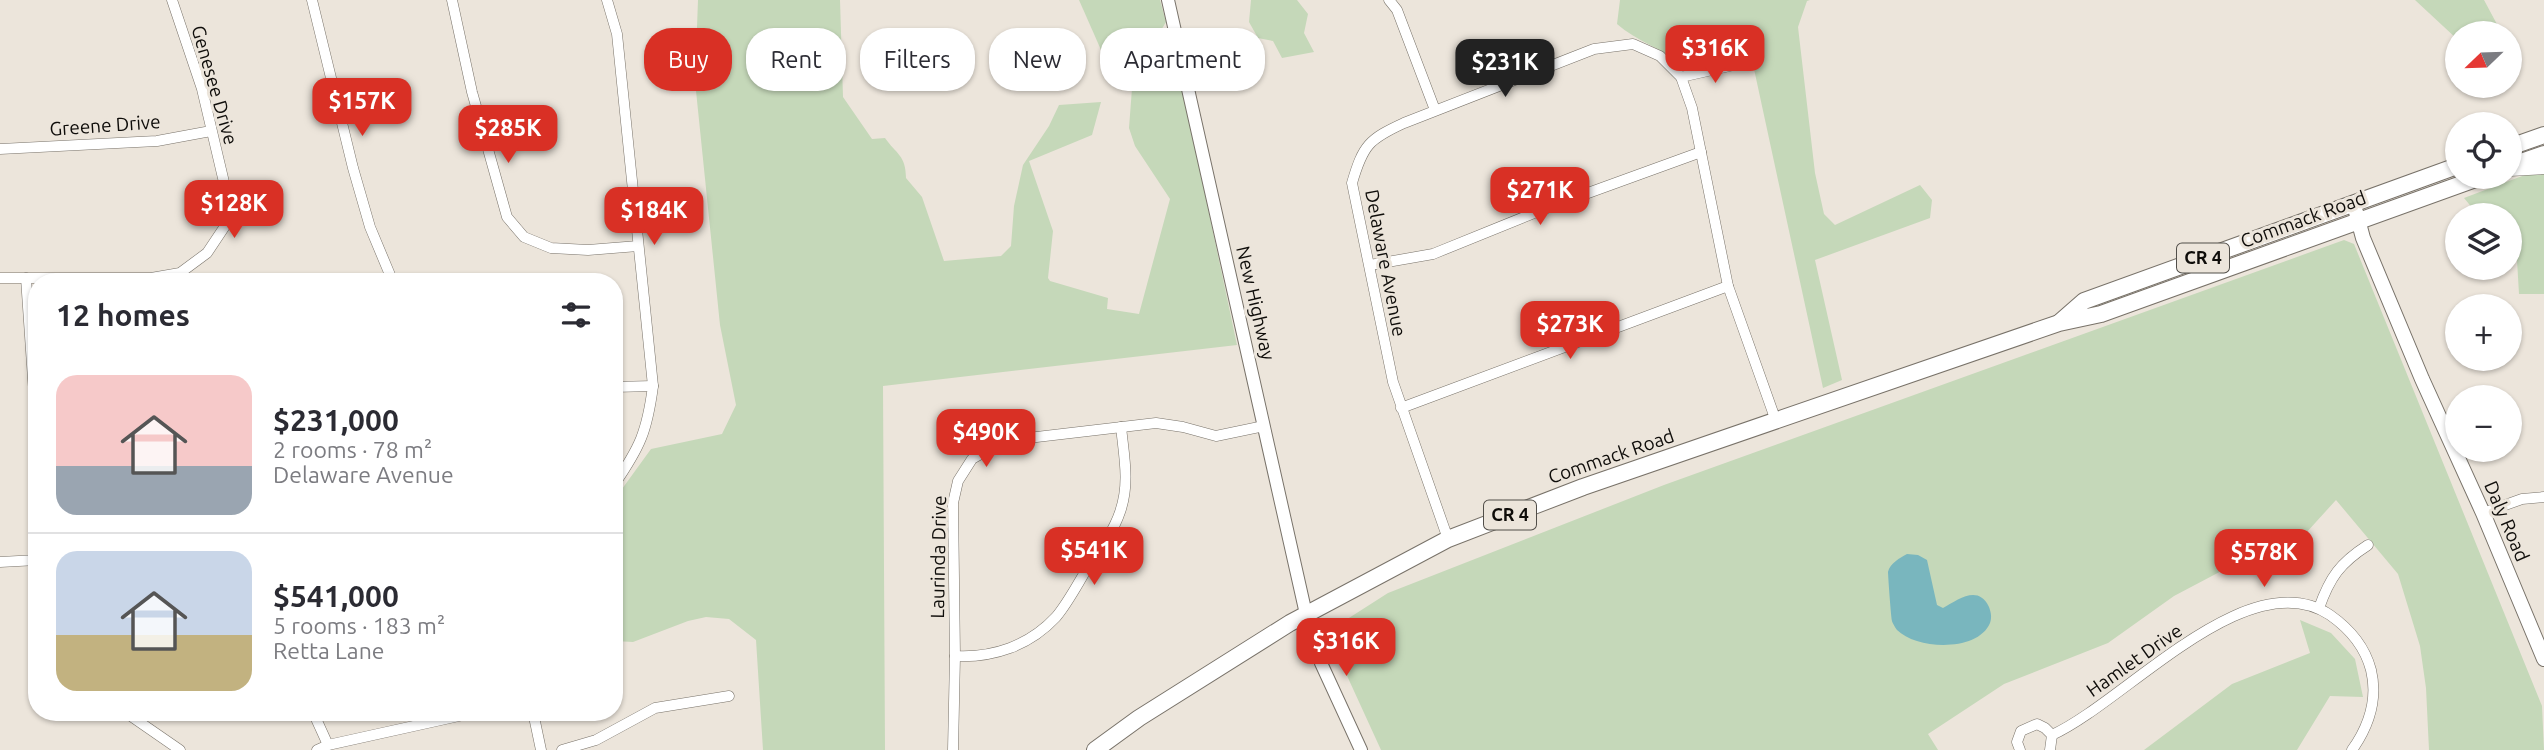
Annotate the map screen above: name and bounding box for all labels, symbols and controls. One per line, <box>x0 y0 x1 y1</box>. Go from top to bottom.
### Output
north arrow <box>2445 21 2522 98</box>
map controls <box>2445 21 2522 462</box>
street label: Genesee Drive <box>187 23 243 147</box>
pin: $316K <box>1666 25 1764 85</box>
chip: Buy <box>644 28 732 91</box>
chip: Rent <box>746 28 846 91</box>
chip: Filters <box>860 28 975 91</box>
chip: New <box>989 28 1086 91</box>
chip: Apartment <box>1100 28 1265 91</box>
text: $316K <box>1681 35 1749 60</box>
pin: $231K <box>1456 40 1554 99</box>
text: $231K <box>1471 49 1539 74</box>
pin: $157K <box>313 78 411 138</box>
text: $157K <box>328 88 396 113</box>
pin: $285K <box>459 106 557 165</box>
street label: Greene Drive <box>49 110 161 140</box>
button: locate <box>2445 112 2522 189</box>
text: $285K <box>474 115 542 140</box>
pin: $271K <box>1491 168 1589 227</box>
text: $271K <box>1506 177 1574 202</box>
pin: $128K <box>185 180 283 240</box>
street label: Commack Road <box>2237 186 2369 252</box>
pin: $184K <box>605 188 703 247</box>
street label: Delaware Avenue <box>1361 188 1411 338</box>
text: $128K <box>200 190 268 215</box>
text: $184K <box>620 197 688 222</box>
button: layers <box>2445 203 2522 280</box>
street label: New Highway <box>1232 244 1280 362</box>
road number: CR 4 <box>2177 244 2229 272</box>
button: + <box>2445 294 2522 371</box>
icon: filters <box>557 296 595 334</box>
text: 12 homes <box>56 298 190 332</box>
pin: $273K <box>1521 302 1619 361</box>
text: $273K <box>1536 311 1604 336</box>
button: − <box>2445 385 2522 462</box>
icon: home <box>112 403 196 487</box>
text: $231,000 <box>273 403 399 437</box>
pin: $490K <box>937 410 1035 469</box>
text: $490K <box>952 419 1020 444</box>
street label: Commack Road <box>1545 424 1677 488</box>
text: 2 rooms · 78 m² <box>273 437 432 462</box>
text: Delaware Avenue <box>273 462 454 487</box>
street label: Daly Road <box>2480 477 2534 565</box>
street label: Laurinda Drive <box>926 495 950 619</box>
road number: CR 4 <box>1484 500 1536 530</box>
pin: $541K <box>1045 528 1143 587</box>
pin: $578K <box>2215 530 2313 589</box>
text: $541K <box>1060 537 1128 562</box>
text: $578K <box>2230 539 2298 564</box>
icon: home <box>112 579 196 663</box>
text: $541,000 <box>273 579 399 613</box>
text: 5 rooms · 183 m² <box>273 613 445 638</box>
pin: $316K <box>1297 618 1395 678</box>
street label: Hamlet Drive <box>2082 619 2186 701</box>
text: $316K <box>1312 628 1380 653</box>
text: Retta Lane <box>273 638 384 663</box>

